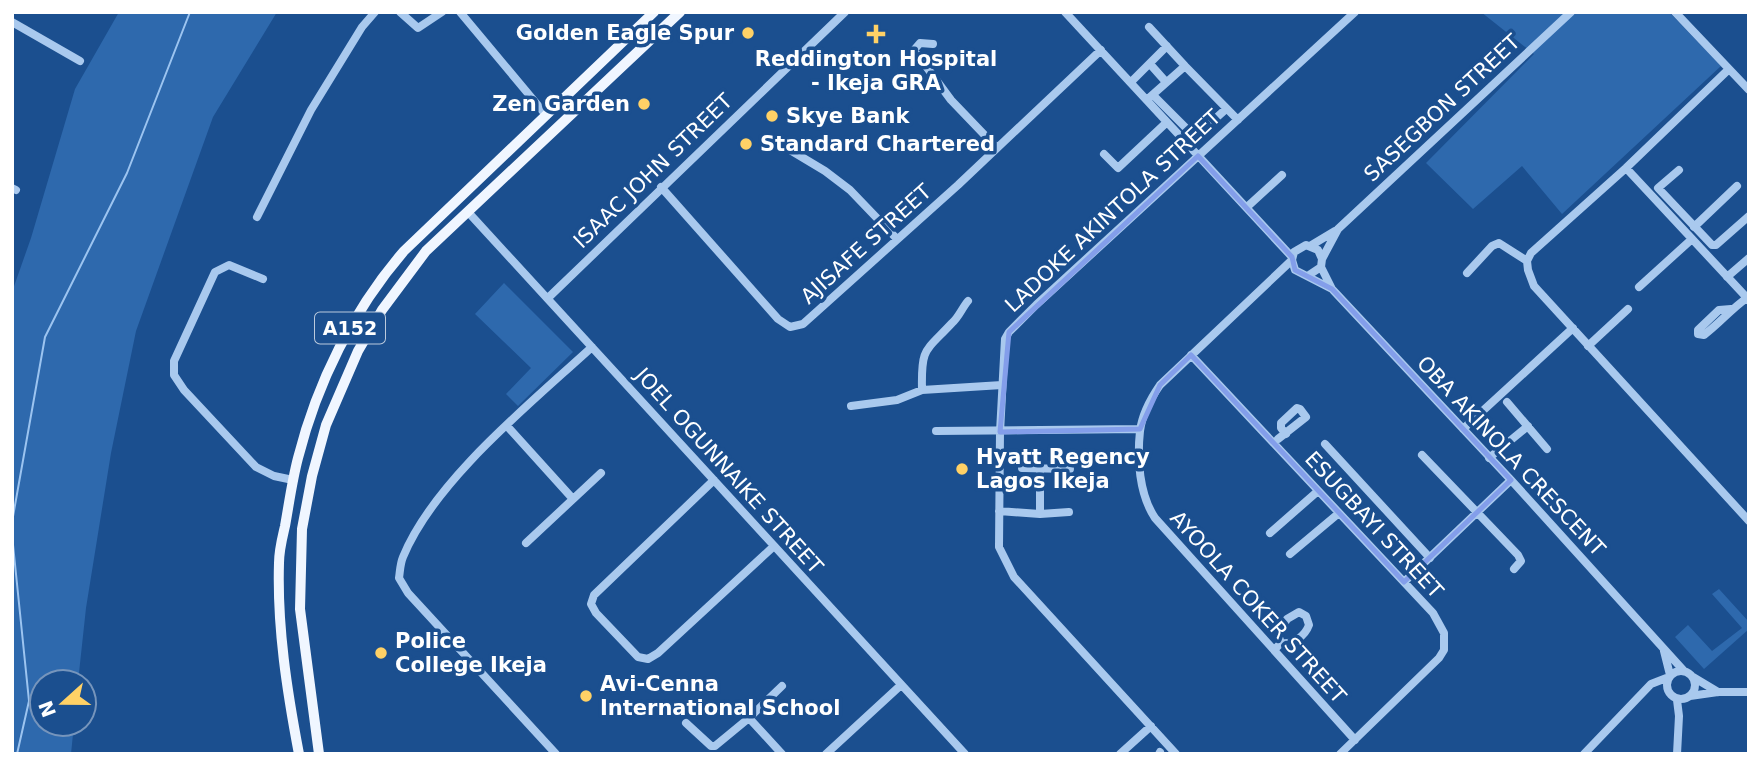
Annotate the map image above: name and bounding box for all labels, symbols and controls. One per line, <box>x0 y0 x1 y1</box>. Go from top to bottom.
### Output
place label: Golden Eagle Spur <box>516 21 735 45</box>
marker: Reddington Hospital - Ikeja GRA <box>866 24 886 44</box>
marker: Golden Eagle Spur <box>740 25 756 41</box>
street label: SASEGBON STREET <box>1359 30 1525 186</box>
place label: Reddington Hospital - Ikeja GRA <box>755 47 997 95</box>
street label: ISAAC JOHN STREET <box>569 89 737 253</box>
place label: Zen Garden <box>492 92 630 116</box>
marker: Zen Garden <box>636 96 652 112</box>
place label: Skye Bank <box>786 104 910 128</box>
street label: LADOKE AKINTOLA STREET <box>1000 105 1226 317</box>
marker: Skye Bank <box>764 108 780 124</box>
place label: Standard Chartered <box>760 132 995 156</box>
marker: Standard Chartered <box>738 136 754 152</box>
street label: AJISAFE STREET <box>796 179 936 309</box>
road number: A152 <box>315 312 385 344</box>
street label: OBA AKINOLA CRESCENT <box>1412 351 1610 561</box>
street label: JOEL OGUNNAIKE STREET <box>629 362 828 579</box>
place label: Hyatt Regency Lagos Ikeja <box>976 445 1150 493</box>
street label: ESUGBAYI STREET <box>1300 447 1448 603</box>
marker: Hyatt Regency Lagos Ikeja <box>954 461 970 477</box>
street label: AYOOLA COKER STREET <box>1165 506 1351 708</box>
place label: Police College Ikeja <box>395 629 547 677</box>
marker: Police College Ikeja <box>373 645 389 661</box>
north arrow <box>28 668 98 738</box>
place label: Avi-Cenna International School <box>600 672 840 720</box>
marker: Avi-Cenna International School <box>578 688 594 704</box>
text: N <box>34 698 60 720</box>

